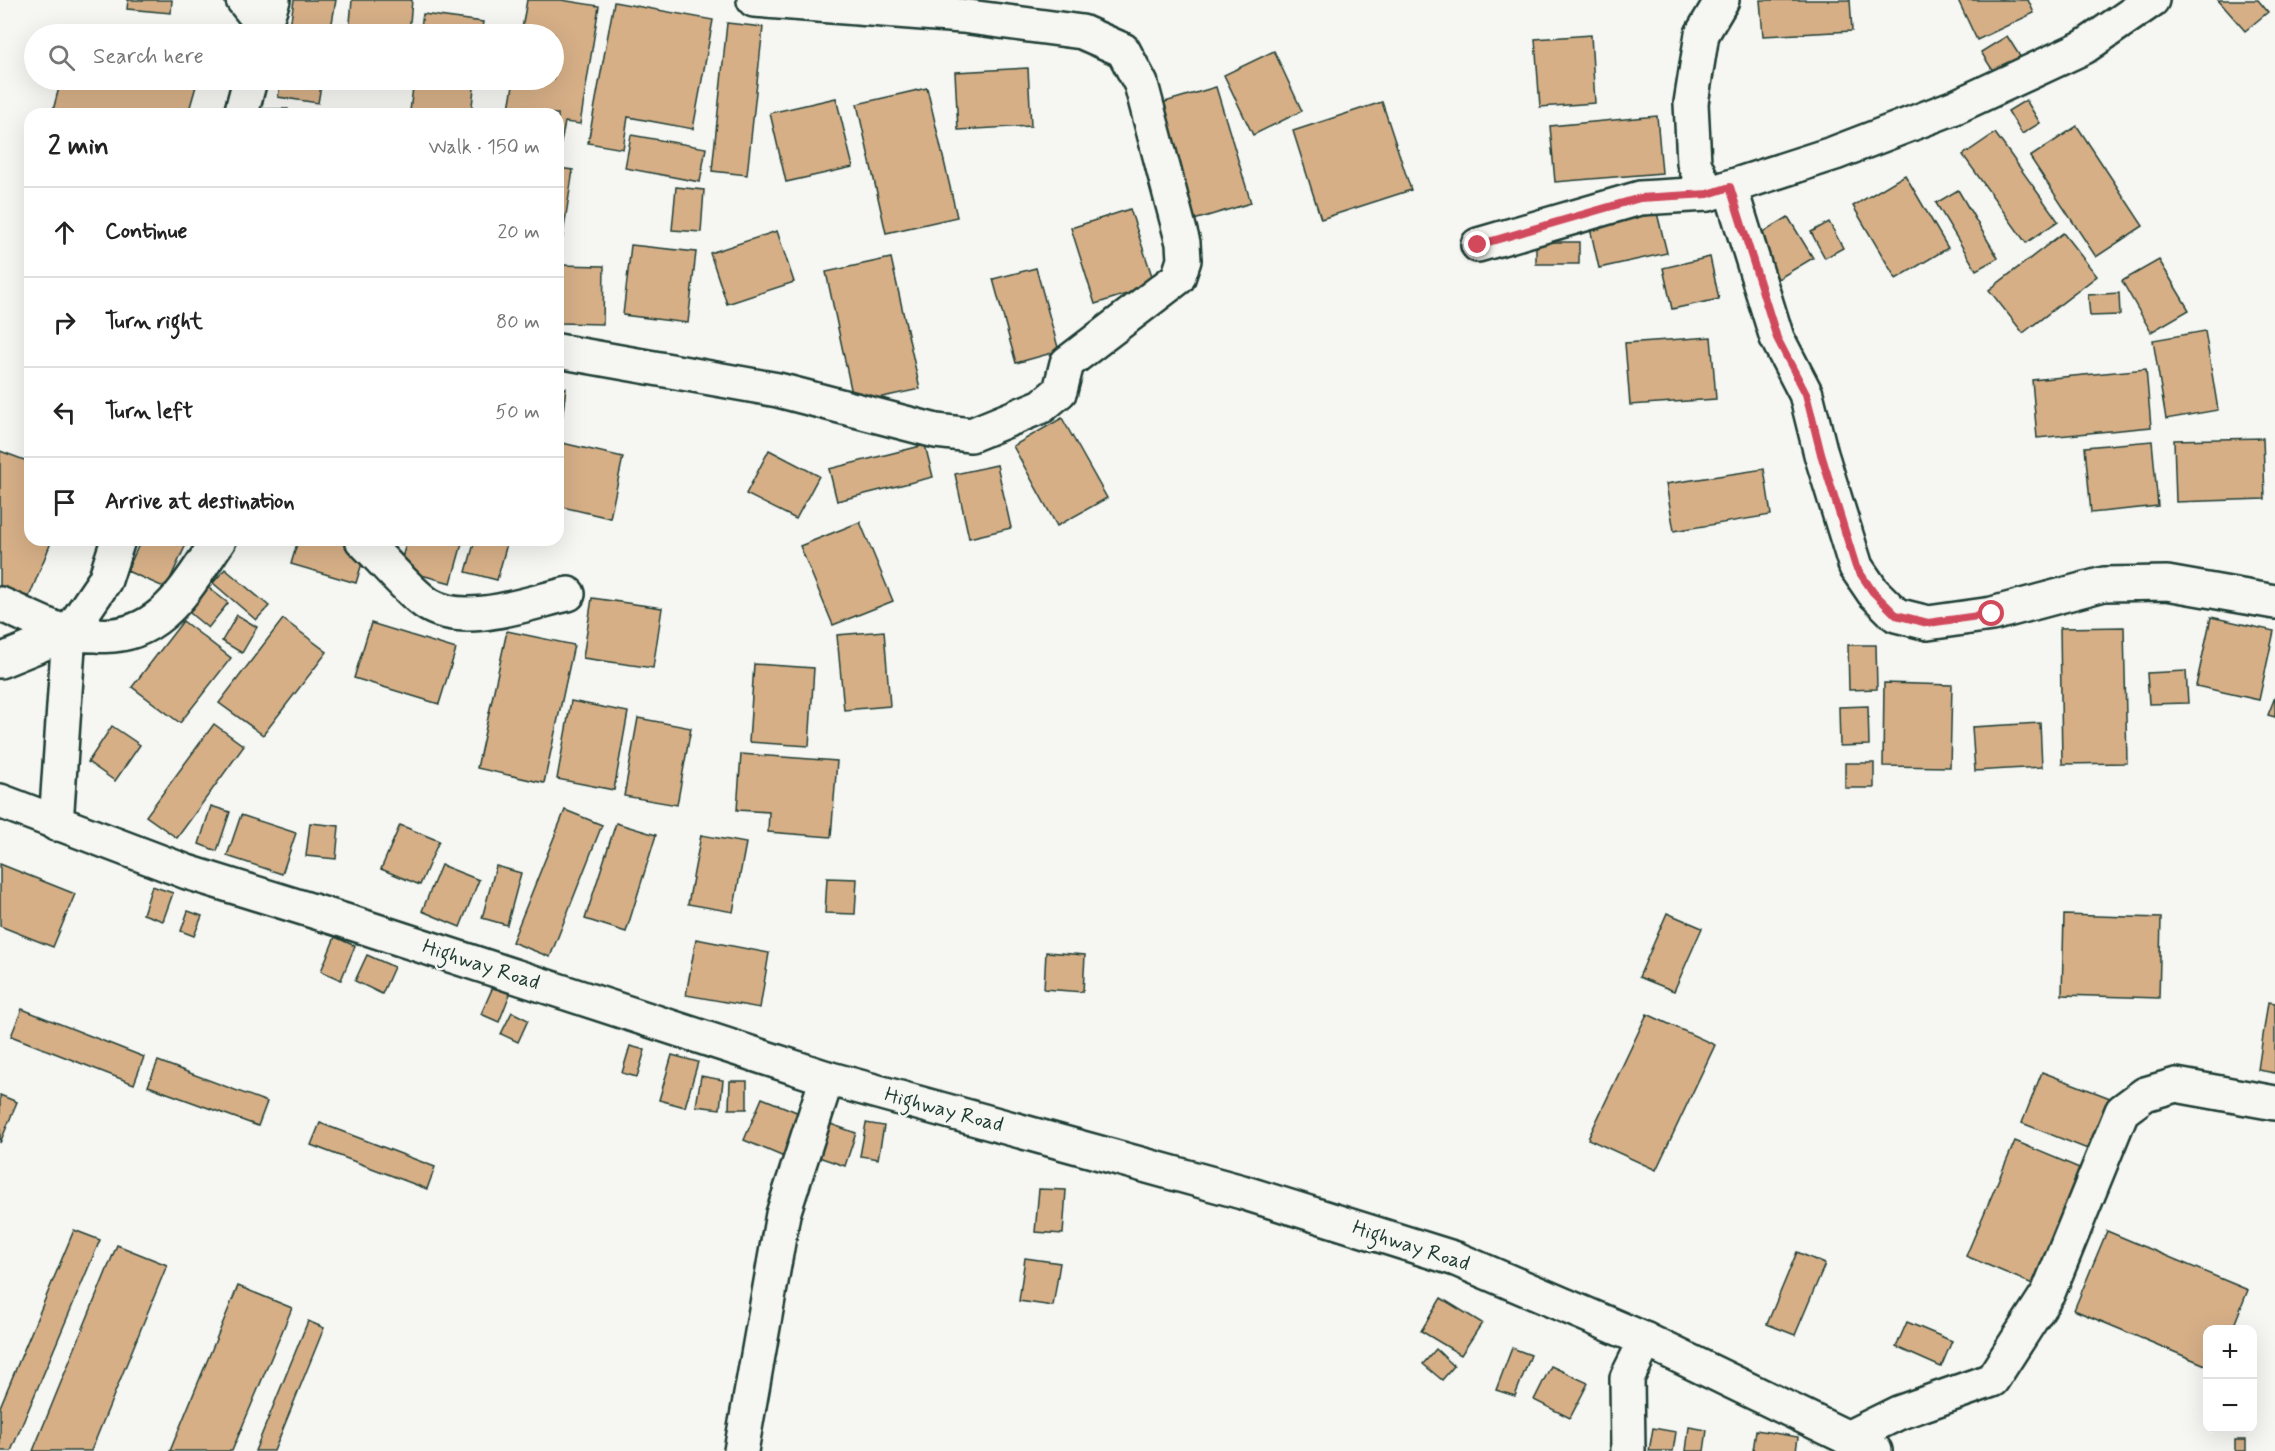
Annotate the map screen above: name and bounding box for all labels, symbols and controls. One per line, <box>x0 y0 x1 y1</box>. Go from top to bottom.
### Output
search box <box>24 24 564 90</box>
icon: search <box>45 41 78 74</box>
text: Search here <box>93 43 204 71</box>
text: 2 min <box>48 130 109 164</box>
text: Walk · 150 m <box>428 134 540 161</box>
icon: ahead <box>48 216 81 249</box>
text: Continue <box>105 218 187 246</box>
text: 20 m <box>497 219 540 246</box>
route end <box>1464 231 1490 257</box>
icon: right <box>48 306 81 339</box>
text: Turn right <box>105 308 203 336</box>
text: 80 m <box>496 309 540 336</box>
icon: left <box>48 396 81 429</box>
text: Turn left <box>105 398 193 426</box>
text: 50 m <box>495 399 540 426</box>
icon: arrive <box>48 486 81 519</box>
text: Arrive at destination <box>105 488 295 516</box>
route start <box>1978 600 2004 626</box>
street label: Highway Road <box>418 933 543 999</box>
street label: Highway Road <box>881 1081 1007 1141</box>
street label: Highway Road <box>1348 1214 1473 1280</box>
map controls <box>2203 1325 2257 1433</box>
button: + <box>2203 1325 2257 1379</box>
button: − <box>2203 1379 2257 1433</box>

